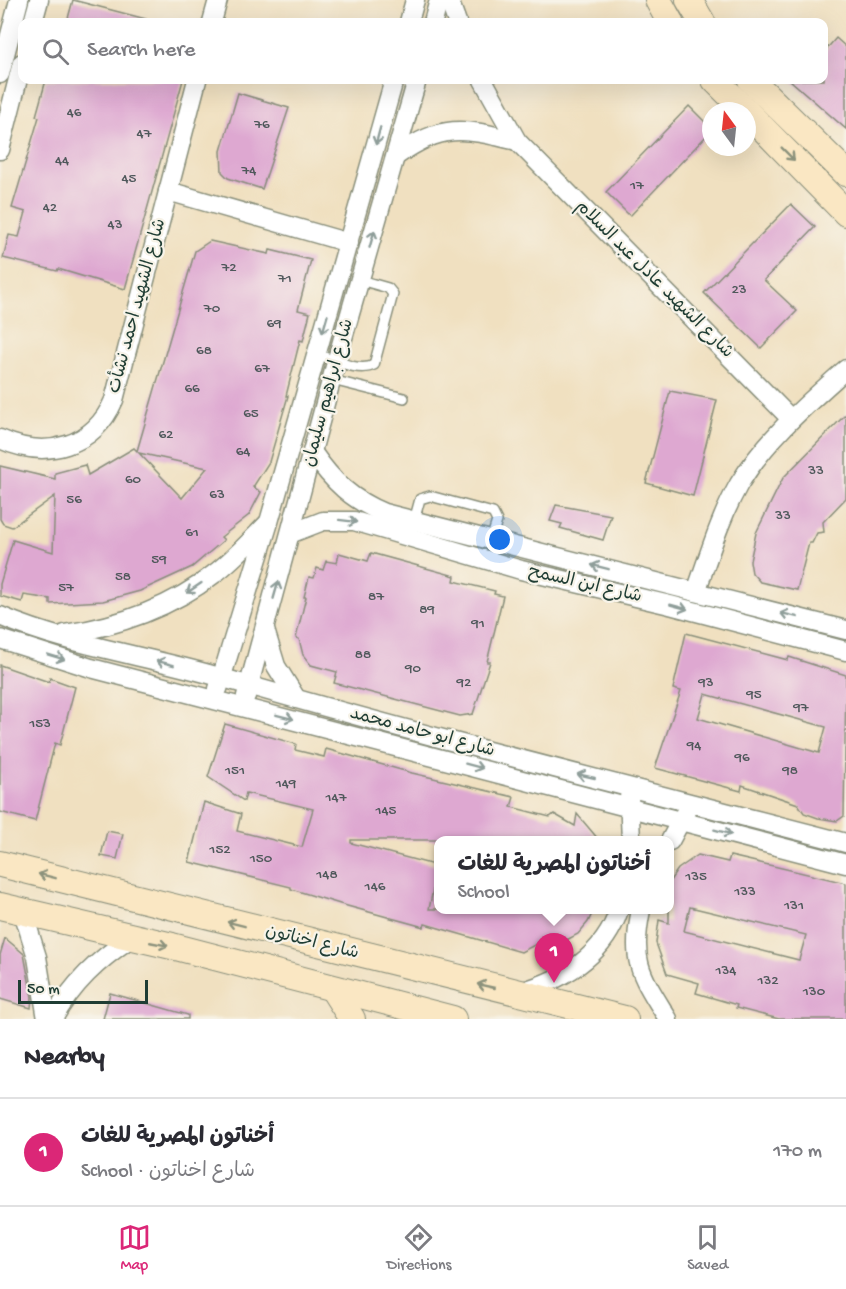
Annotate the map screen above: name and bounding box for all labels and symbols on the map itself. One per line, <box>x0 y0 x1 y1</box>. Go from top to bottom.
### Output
north arrow <box>702 102 756 156</box>
house number: 46 <box>67 104 82 122</box>
house number: 76 <box>253 116 270 134</box>
house number: 47 <box>137 125 153 143</box>
one-way arrow <box>372 126 383 145</box>
one-way arrow <box>781 146 795 161</box>
house number: 44 <box>55 152 69 170</box>
house number: 74 <box>241 162 256 180</box>
house number: 45 <box>122 170 137 188</box>
house number: 17 <box>629 177 645 195</box>
street label: شارع الشهيد عادل عبد السلام <box>570 197 737 364</box>
house number: 42 <box>43 199 57 217</box>
street label: شارع الشهيد احمد نشأت <box>103 216 171 396</box>
house number: 43 <box>108 216 123 234</box>
one-way arrow <box>366 230 378 249</box>
house number: 72 <box>220 259 237 277</box>
house number: 71 <box>277 270 292 288</box>
house number: 23 <box>731 281 747 299</box>
house number: 70 <box>203 300 221 318</box>
one-way arrow <box>319 314 330 333</box>
house number: 69 <box>266 315 282 333</box>
street label: شارع ابراهيم سليمان <box>299 317 360 470</box>
house number: 68 <box>196 342 212 360</box>
house number: 67 <box>254 360 271 378</box>
house number: 66 <box>184 380 200 398</box>
house number: 65 <box>243 405 259 423</box>
house number: 62 <box>159 426 173 444</box>
house number: 64 <box>236 443 250 461</box>
house number: 33 <box>807 462 824 480</box>
house number: 60 <box>125 471 142 489</box>
house number: 63 <box>209 486 225 504</box>
house number: 56 <box>66 491 82 509</box>
house number: 33 <box>774 507 791 525</box>
one-way arrow <box>338 516 357 527</box>
house number: 61 <box>185 524 199 542</box>
your location <box>485 525 514 554</box>
house number: 59 <box>151 551 167 569</box>
one-way arrow <box>591 561 610 573</box>
street label: شارع ابن السمح <box>526 562 644 608</box>
house number: 58 <box>115 568 131 586</box>
house number: 57 <box>58 579 75 597</box>
one-way arrow <box>271 581 282 600</box>
one-way arrow <box>186 582 203 594</box>
house number: 87 <box>368 588 385 606</box>
house number: 89 <box>419 601 435 619</box>
one-way arrow <box>669 601 688 613</box>
one-way arrow <box>780 609 799 621</box>
house number: 91 <box>470 615 485 633</box>
house number: 88 <box>355 646 371 664</box>
one-way arrow <box>46 652 65 663</box>
one-way arrow <box>155 656 174 668</box>
house number: 90 <box>404 660 421 678</box>
house number: 92 <box>456 674 471 692</box>
house number: 93 <box>697 674 714 692</box>
house number: 95 <box>745 686 762 704</box>
house number: 97 <box>792 699 810 717</box>
street label: شارع ابو حامد محمد <box>347 704 497 762</box>
one-way arrow <box>275 712 294 724</box>
house number: 153 <box>28 715 51 733</box>
house number: 94 <box>686 737 701 755</box>
house number: 96 <box>733 749 750 767</box>
one-way arrow <box>464 761 483 773</box>
house number: 151 <box>224 762 245 780</box>
house number: 98 <box>781 762 798 780</box>
one-way arrow <box>577 770 596 782</box>
house number: 149 <box>275 775 297 793</box>
house number: 147 <box>325 789 348 807</box>
house number: 145 <box>374 802 397 820</box>
one-way arrow <box>713 826 732 838</box>
house number: 152 <box>208 841 231 859</box>
house number: 150 <box>249 850 273 868</box>
house number: 148 <box>315 866 338 884</box>
house number: 135 <box>684 868 707 886</box>
one-way arrow <box>37 870 56 882</box>
house number: 146 <box>364 878 386 896</box>
house number: 133 <box>733 883 756 901</box>
house number: 131 <box>783 897 804 915</box>
one-way arrow <box>226 918 245 929</box>
street label: شارع اخناتون <box>263 921 361 965</box>
pin: 1 <box>534 934 574 983</box>
one-way arrow <box>149 939 168 950</box>
house number: 134 <box>715 962 736 980</box>
house number: 132 <box>756 972 779 990</box>
scale bar <box>18 977 148 1004</box>
one-way arrow <box>477 979 496 991</box>
house number: 130 <box>802 983 826 1001</box>

